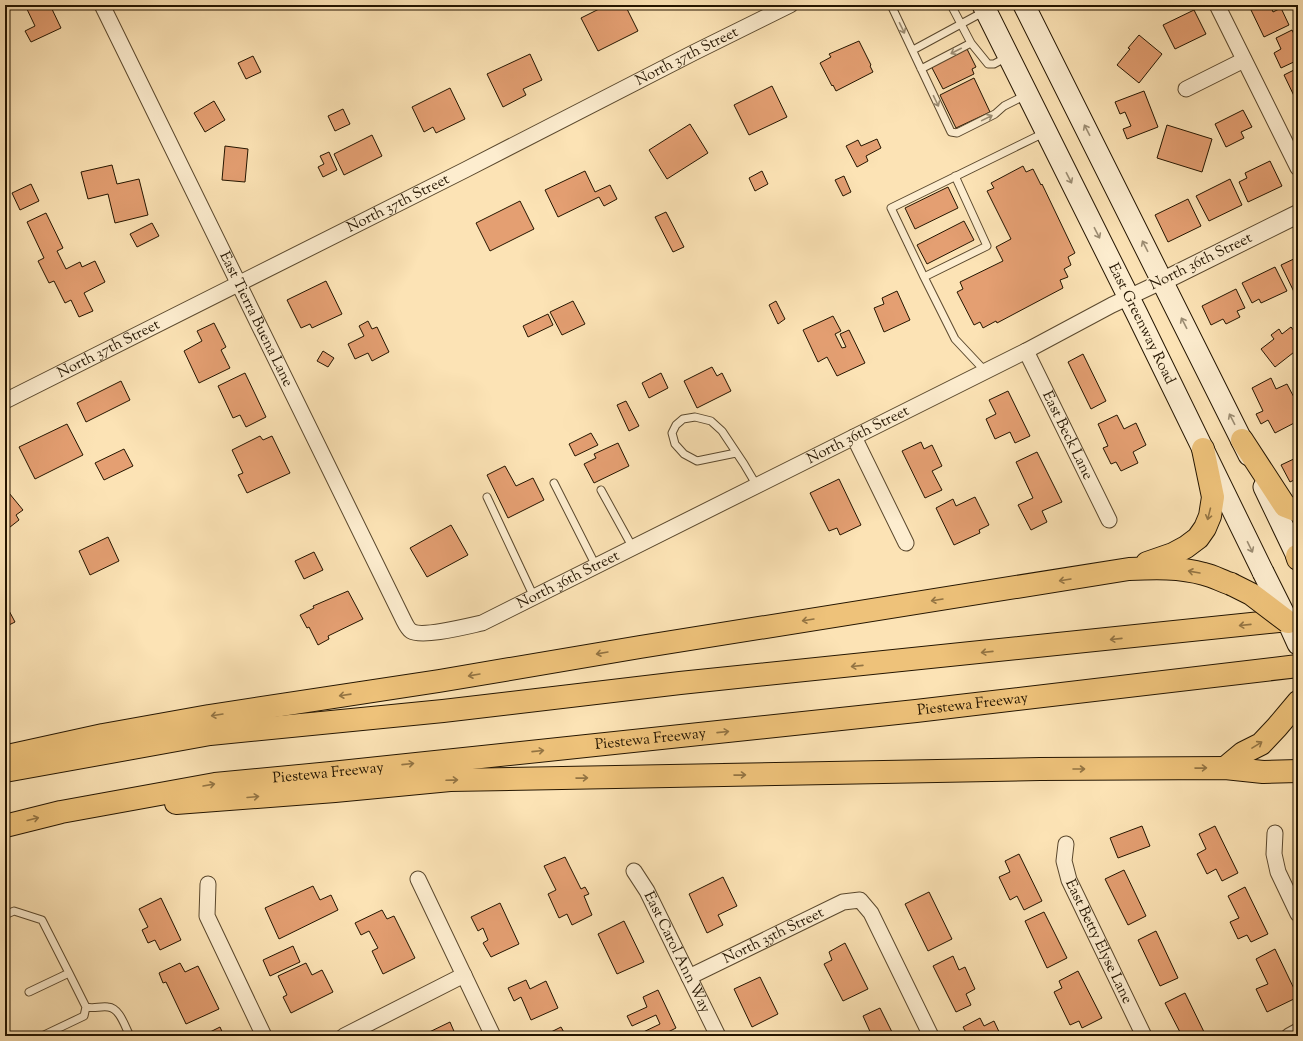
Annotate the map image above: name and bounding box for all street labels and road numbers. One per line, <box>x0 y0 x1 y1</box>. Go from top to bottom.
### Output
street label: North 37th Street <box>632 22 742 91</box>
street label: North 37th Street <box>343 169 453 238</box>
street label: North 36th Street <box>1146 228 1256 296</box>
street label: East Tierra Buena Lane <box>214 248 298 391</box>
street label: East Greenway Road <box>1103 259 1181 388</box>
street label: North 37th Street <box>54 314 164 384</box>
street label: East Beck Lane <box>1037 387 1098 483</box>
street label: North 36th Street <box>803 401 913 469</box>
street label: North 36th Street <box>513 545 623 614</box>
street label: Piestewa Freeway <box>916 687 1030 721</box>
street label: Piestewa Freeway <box>594 723 708 755</box>
street label: Piestewa Freeway <box>272 757 385 789</box>
street label: East Betty Elyse Lane <box>1060 876 1137 1007</box>
street label: East Carol Ann Way <box>638 888 716 1017</box>
street label: North 35th Street <box>719 902 828 969</box>

